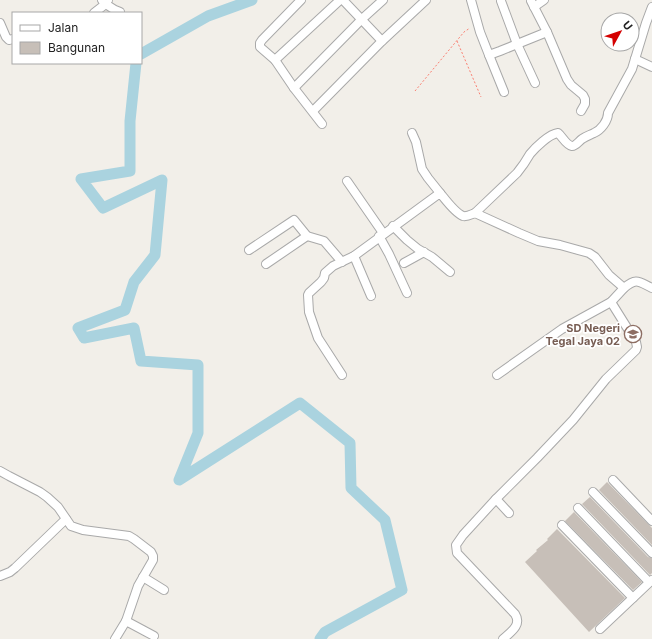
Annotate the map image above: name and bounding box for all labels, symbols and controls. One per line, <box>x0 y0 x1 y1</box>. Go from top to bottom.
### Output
legend <box>12 12 142 64</box>
north arrow <box>600 12 640 52</box>
text: U <box>620 18 636 33</box>
text: Jalan <box>48 20 78 35</box>
text: Bangunan <box>48 40 105 55</box>
place label: SD Negeri Tegal Jaya 02 <box>546 321 620 348</box>
school or university icon: SD Negeri Tegal Jaya 02 <box>623 324 643 344</box>

